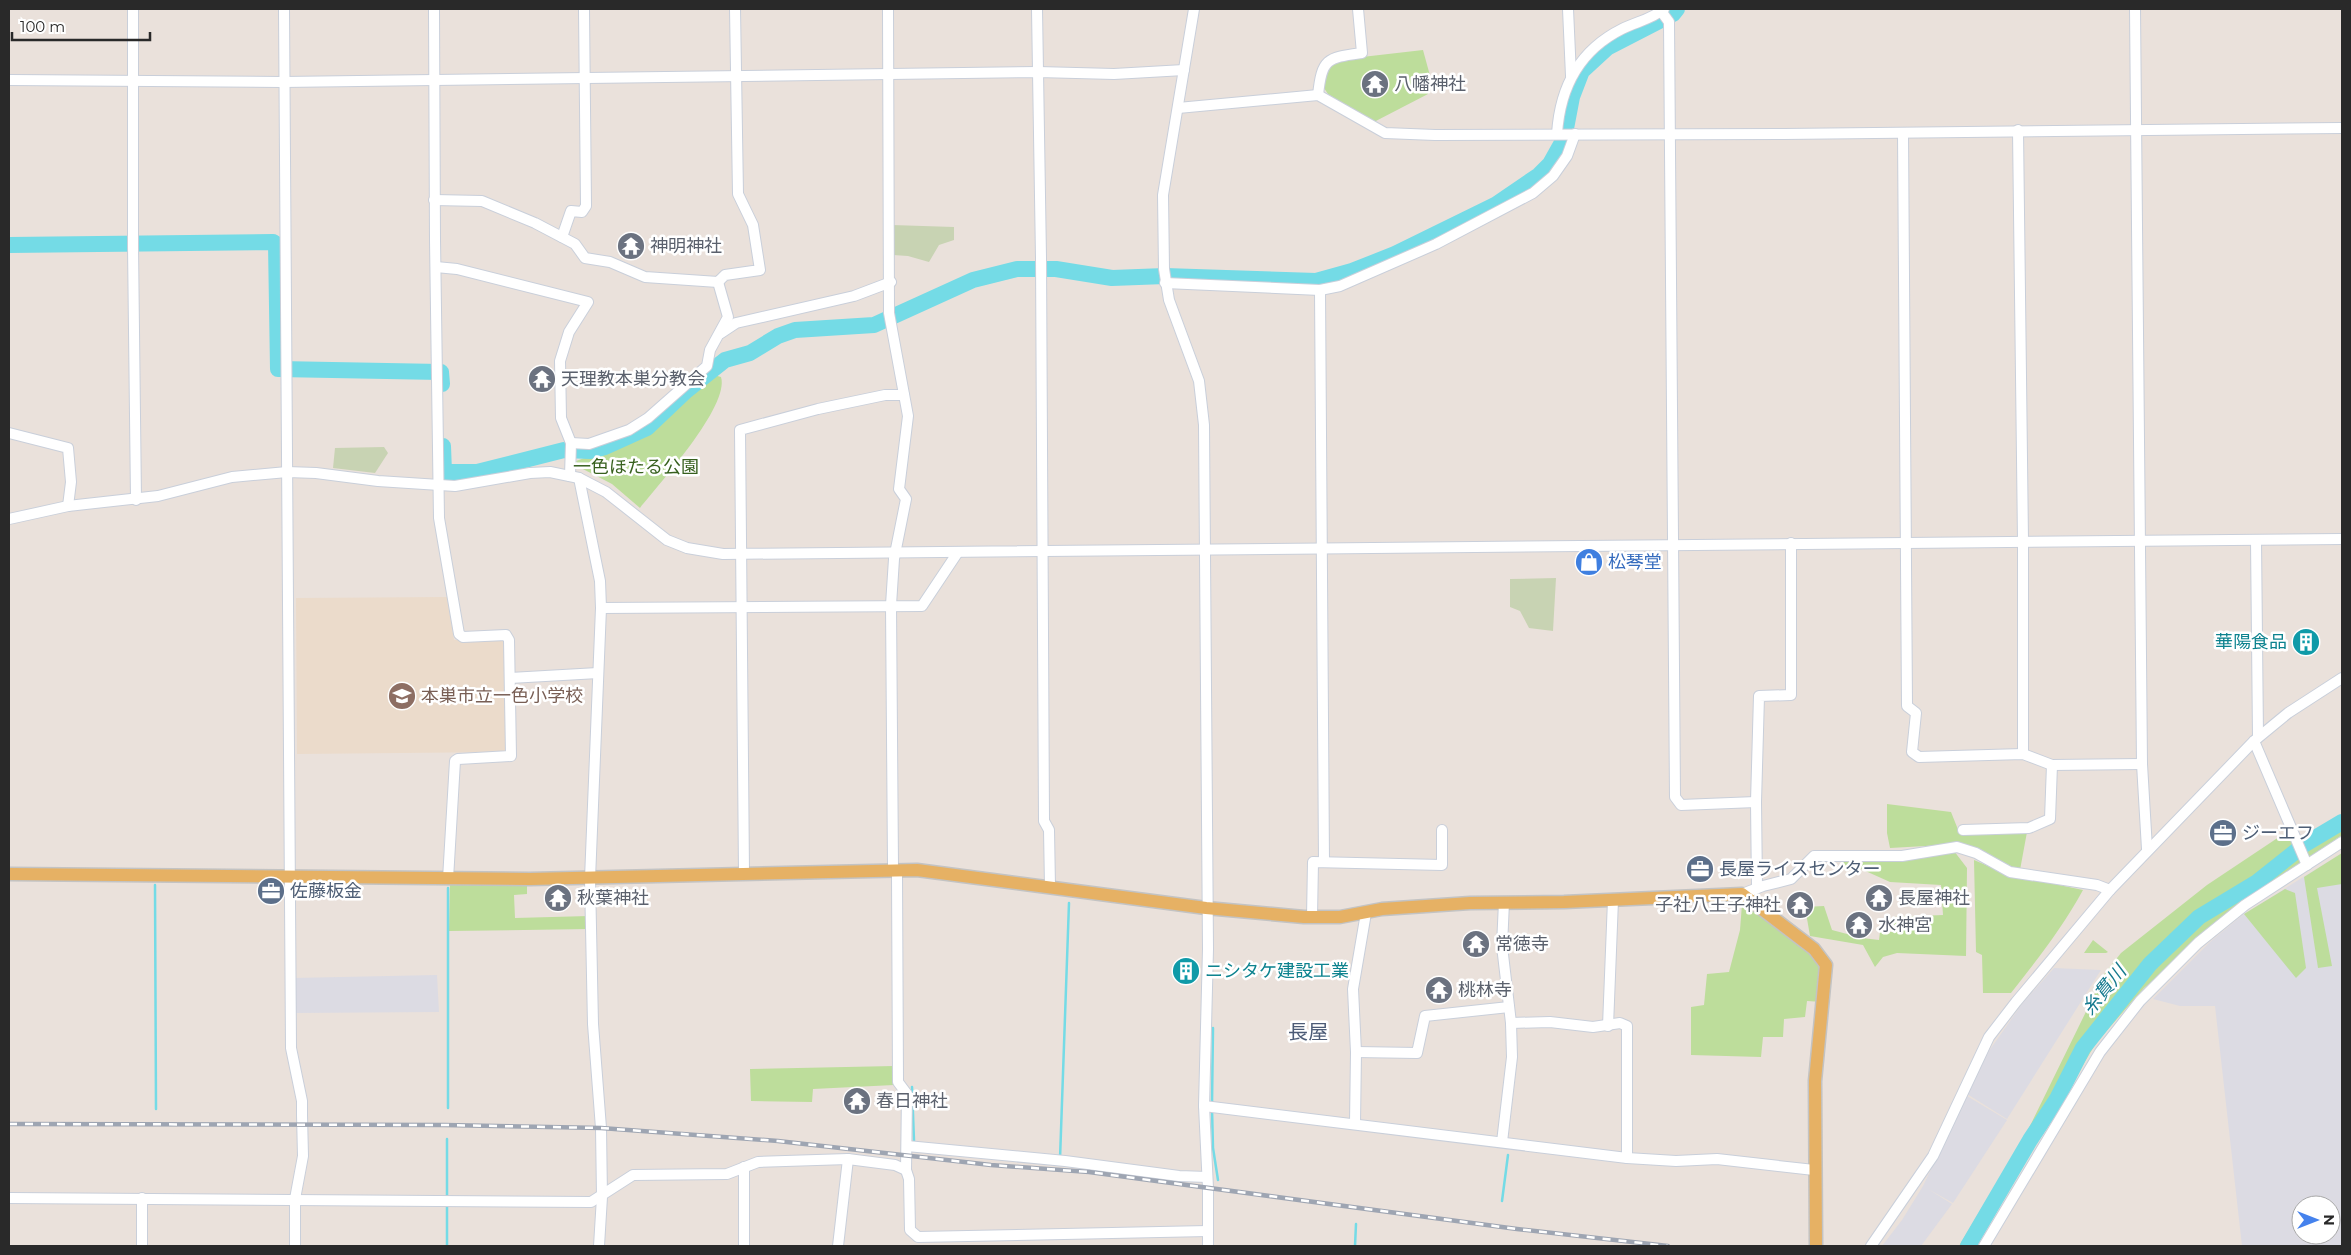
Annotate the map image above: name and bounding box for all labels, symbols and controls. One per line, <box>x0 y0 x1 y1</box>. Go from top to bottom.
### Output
scale bar <box>12 10 150 42</box>
text: 100 m <box>20 17 65 36</box>
temple icon: 八幡神社 <box>1360 69 1390 99</box>
place label: 八幡神社 <box>1394 73 1466 95</box>
temple icon: 神明神社 <box>616 231 646 261</box>
place label: 神明神社 <box>650 235 722 257</box>
temple icon: 天理教本巣分教会 <box>527 364 557 394</box>
place label: 天理教本巣分教会 <box>561 368 705 390</box>
park label: 一色ほたる公園 <box>573 456 699 478</box>
shop icon: 松琴堂 <box>1574 547 1604 577</box>
place label: 松琴堂 <box>1608 551 1662 573</box>
building icon: 華陽食品 <box>2291 627 2321 657</box>
place label: 華陽食品 <box>2215 631 2287 653</box>
school or university icon: 本巣市立一色小学校 <box>387 681 417 711</box>
place label: 本巣市立一色小学校 <box>421 685 583 707</box>
office icon: ジーエフ <box>2208 818 2238 848</box>
place label: ジーエフ <box>2242 822 2314 844</box>
office icon: 長屋ライスセンター <box>1685 854 1715 884</box>
place label: 長屋ライスセンター <box>1719 858 1880 880</box>
office icon: 佐藤板金 <box>256 876 286 906</box>
place label: 佐藤板金 <box>290 880 362 902</box>
temple icon: 秋葉神社 <box>543 883 573 913</box>
temple icon: 長屋神社 <box>1864 883 1894 913</box>
place label: 秋葉神社 <box>577 887 649 909</box>
place label: 長屋神社 <box>1898 887 1970 909</box>
temple icon: 子社八王子神社 <box>1785 890 1815 920</box>
place label: 子社八王子神社 <box>1655 894 1781 916</box>
temple icon: 水神宮 <box>1844 910 1874 940</box>
place label: 水神宮 <box>1878 914 1932 936</box>
temple icon: 常徳寺 <box>1461 929 1491 959</box>
place label: 常徳寺 <box>1495 933 1549 955</box>
building icon: ニシタケ建設工業 <box>1171 956 1201 986</box>
water label: 糸貫川 <box>2077 959 2132 1019</box>
place label: ニシタケ建設工業 <box>1205 960 1349 982</box>
temple icon: 桃林寺 <box>1424 975 1454 1005</box>
place label: 桃林寺 <box>1458 979 1512 1001</box>
district label: 長屋 <box>1288 1020 1328 1044</box>
temple icon: 春日神社 <box>842 1086 872 1116</box>
place label: 春日神社 <box>876 1090 948 1112</box>
north arrow <box>2291 1195 2341 1245</box>
text: N <box>2320 1214 2338 1226</box>

